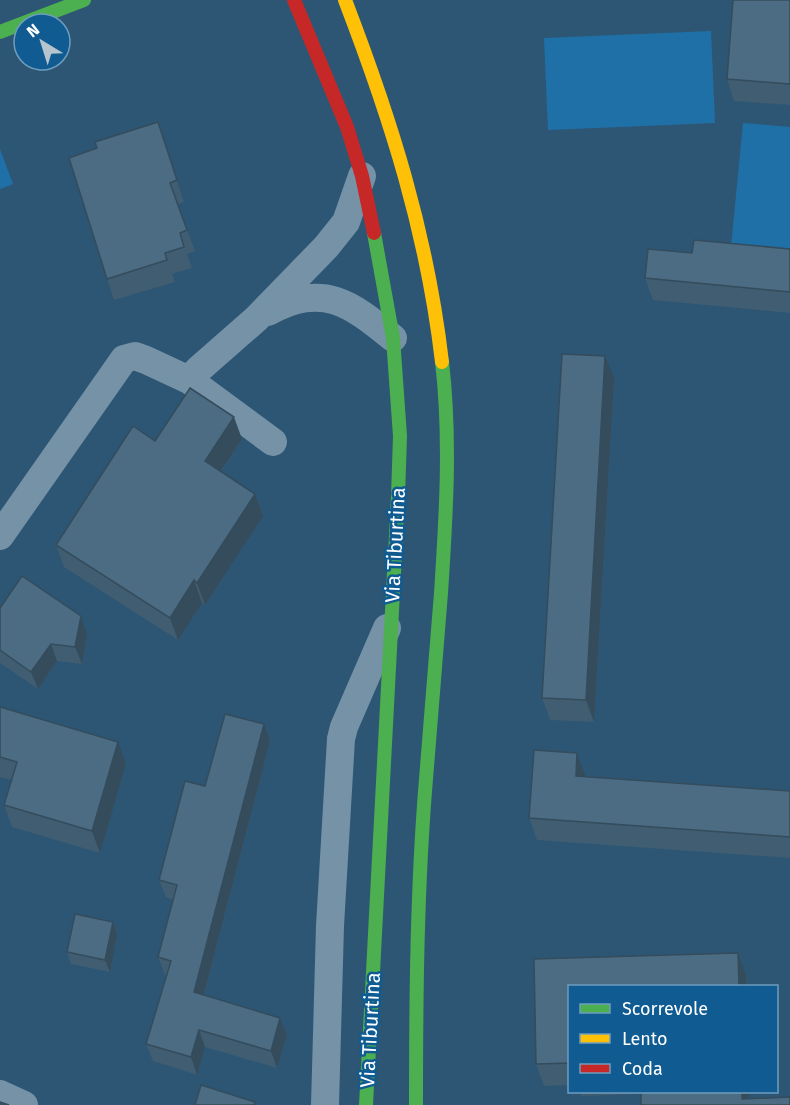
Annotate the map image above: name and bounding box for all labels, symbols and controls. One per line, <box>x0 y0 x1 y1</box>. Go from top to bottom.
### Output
north arrow <box>12 12 72 72</box>
text: N <box>23 20 43 41</box>
street label: Via Tiburtina <box>380 487 410 603</box>
street label: Via Tiburtina <box>355 972 385 1088</box>
legend <box>568 985 778 1093</box>
text: Scorrevole <box>622 998 708 1020</box>
text: Lento <box>622 1028 668 1050</box>
text: Coda <box>622 1058 663 1080</box>

